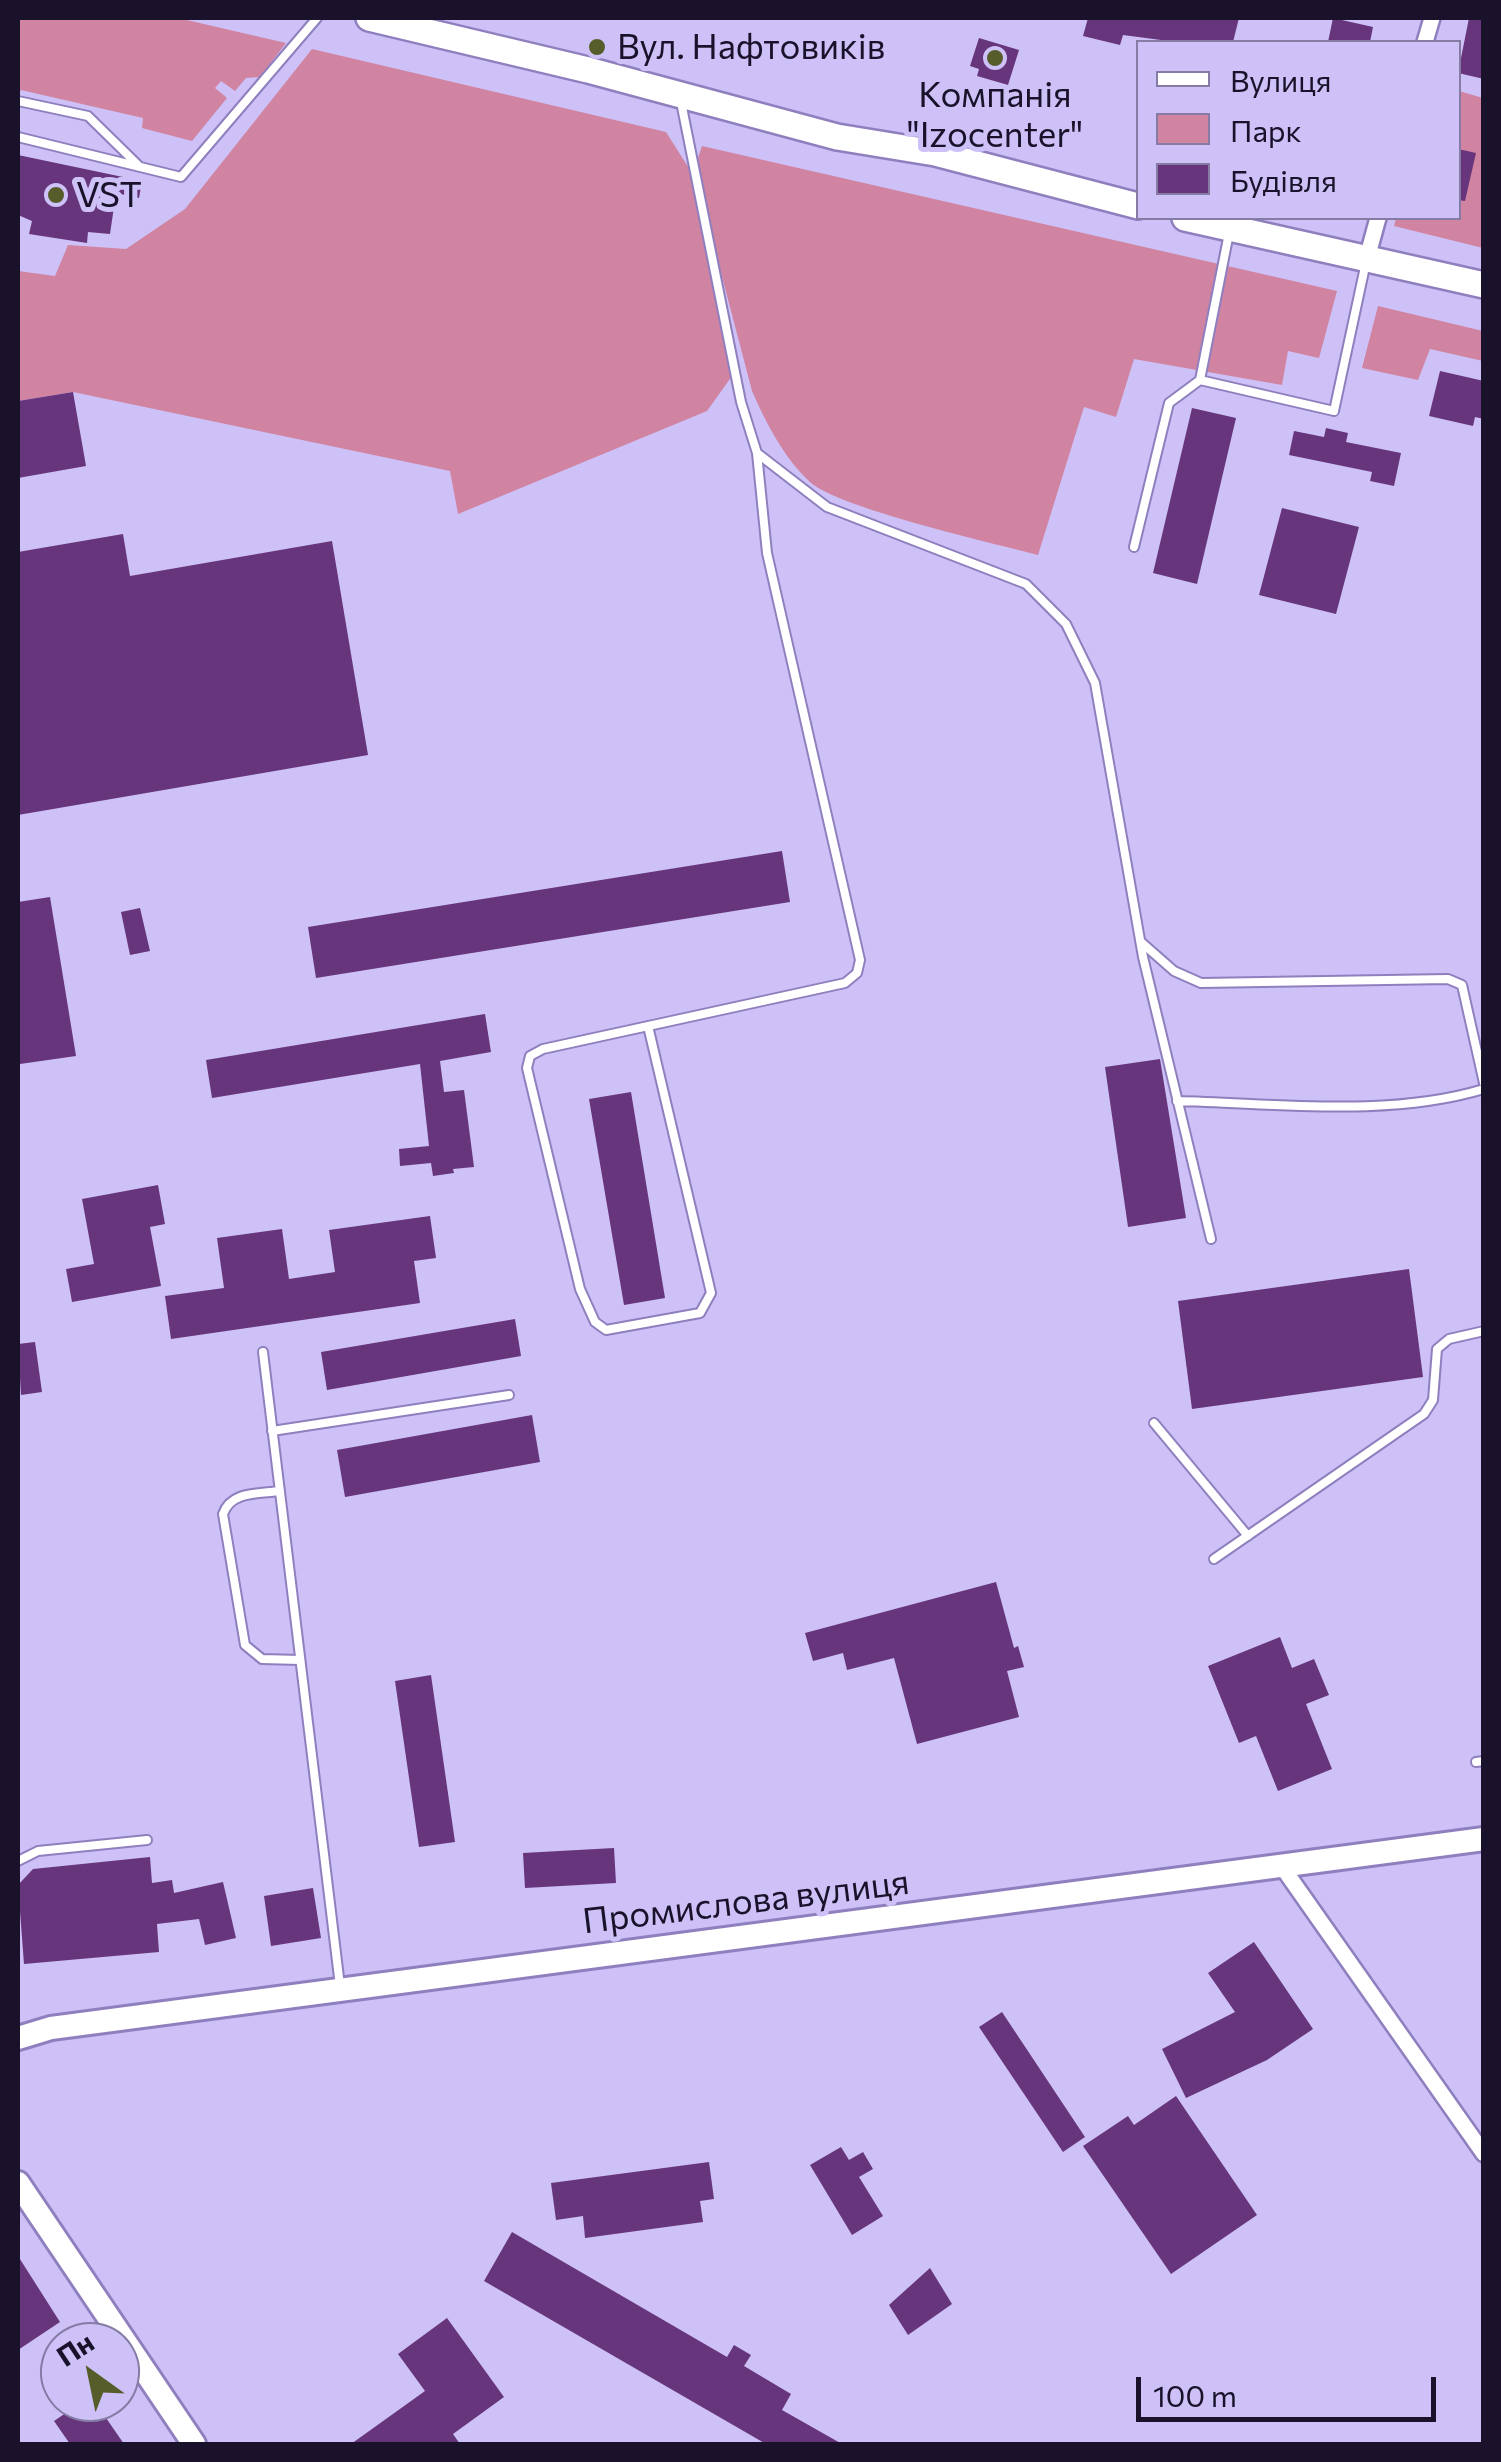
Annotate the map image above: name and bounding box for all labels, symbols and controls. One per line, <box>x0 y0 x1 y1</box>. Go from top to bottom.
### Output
place label: Вул. Нафтовиків <box>617 26 885 68</box>
marker: Вул. Нафтовиків <box>586 36 608 58</box>
legend <box>1136 40 1461 220</box>
marker: Компанія "Izocenter" <box>984 47 1006 69</box>
text: Вулиця <box>1230 61 1332 98</box>
place label: Компанія "Izocenter" <box>907 74 1083 156</box>
text: Парк <box>1230 111 1302 148</box>
text: Будівля <box>1230 161 1337 198</box>
place label: VST <box>76 174 142 216</box>
marker: VST <box>45 184 67 206</box>
street label: Промислова вулиця <box>580 1861 912 1943</box>
north arrow <box>40 2322 140 2422</box>
text: Пн <box>50 2324 100 2373</box>
scale bar <box>1141 2357 1441 2419</box>
text: 100 m <box>1153 2376 1237 2413</box>

